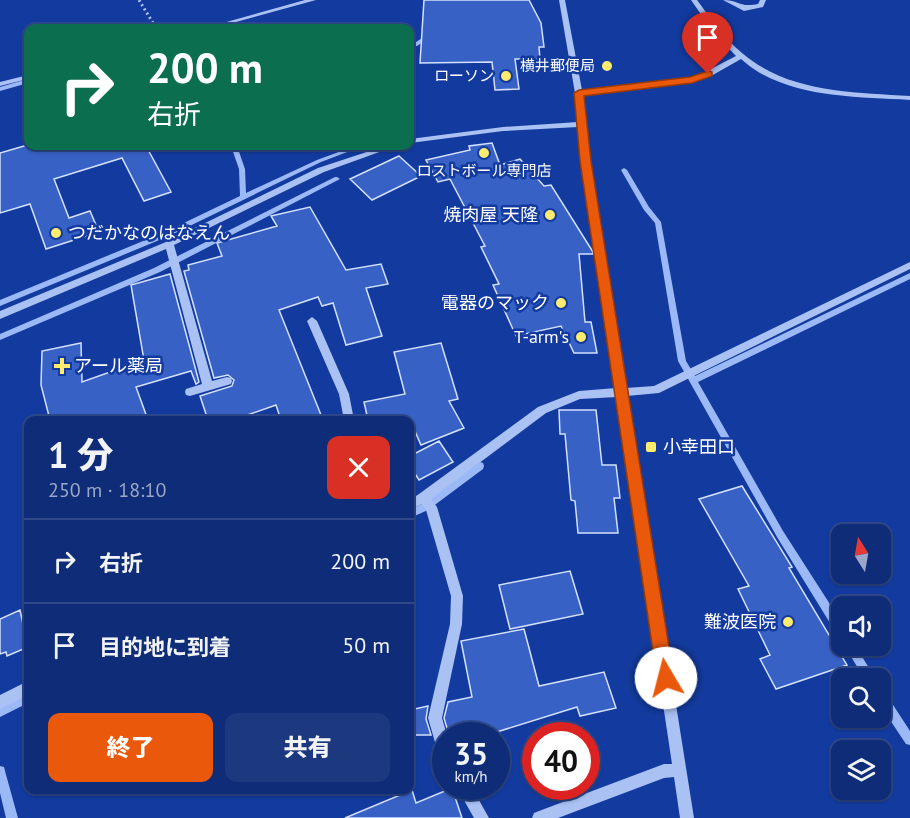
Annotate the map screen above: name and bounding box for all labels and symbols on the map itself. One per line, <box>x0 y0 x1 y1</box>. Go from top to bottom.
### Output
pin <box>682 12 733 74</box>
place label: 横井郵便局 <box>520 56 595 75</box>
marker: 横井郵便局 <box>600 59 614 73</box>
place label: ローソン <box>434 66 494 85</box>
marker: ローソン <box>499 69 513 83</box>
marker: ロストボール専門店 <box>477 146 491 160</box>
place label: ロストボール専門店 <box>416 161 552 180</box>
place label: 焼肉屋 天隆 <box>443 203 538 226</box>
marker: 焼肉屋 天隆 <box>543 208 557 222</box>
place label: つだかなのはなえん <box>68 221 230 244</box>
marker: つだかなのはなえん <box>49 226 63 240</box>
place label: 電器のマック <box>441 291 549 314</box>
marker: 電器のマック <box>554 296 568 310</box>
place label: T-arm's <box>514 325 569 348</box>
marker: T-arm's <box>574 330 588 344</box>
place label: アール薬局 <box>74 354 163 377</box>
marker: アール薬局 <box>55 359 69 373</box>
place label: 小幸田口 <box>663 435 735 458</box>
marker: 小幸田口 <box>644 440 658 454</box>
north arrow <box>831 524 891 584</box>
place label: 難波医院 <box>704 610 776 633</box>
marker: 難波医院 <box>781 615 795 629</box>
position arrow <box>634 646 698 710</box>
speed limit sign: 40 <box>522 722 600 800</box>

